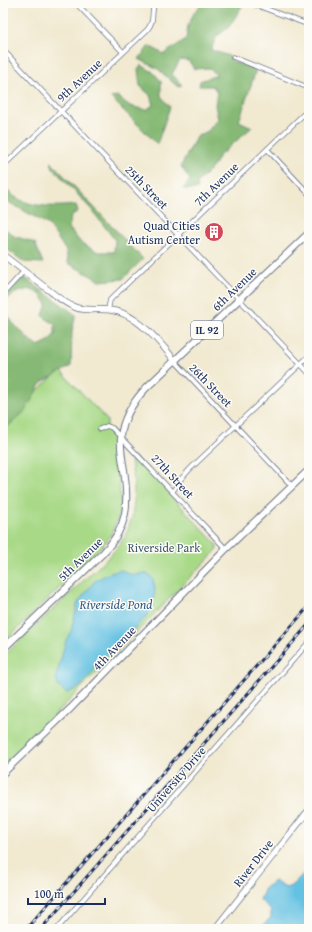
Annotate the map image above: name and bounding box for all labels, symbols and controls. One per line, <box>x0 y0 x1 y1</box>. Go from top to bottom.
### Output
street label: 9th Avenue <box>53 54 106 105</box>
street label: 7th Avenue <box>190 158 242 210</box>
street label: 25th Street <box>122 161 173 213</box>
place label: Quad Cities Autism Center <box>128 217 200 248</box>
building icon: Quad Cities Autism Center <box>203 221 225 243</box>
street label: 6th Avenue <box>208 263 260 315</box>
road number: IL 92 <box>191 321 223 339</box>
street label: 26th Street <box>186 359 237 411</box>
street label: 27th Street <box>148 450 199 503</box>
street label: 5th Avenue <box>54 533 106 585</box>
park label: Riverside Park <box>128 539 201 556</box>
water label: Riverside Pond <box>78 595 153 614</box>
street label: 4th Avenue <box>88 622 140 674</box>
street label: University Drive <box>143 742 210 816</box>
street label: River Drive <box>229 835 277 890</box>
scale bar <box>28 880 105 906</box>
text: 100 m <box>34 885 64 902</box>

